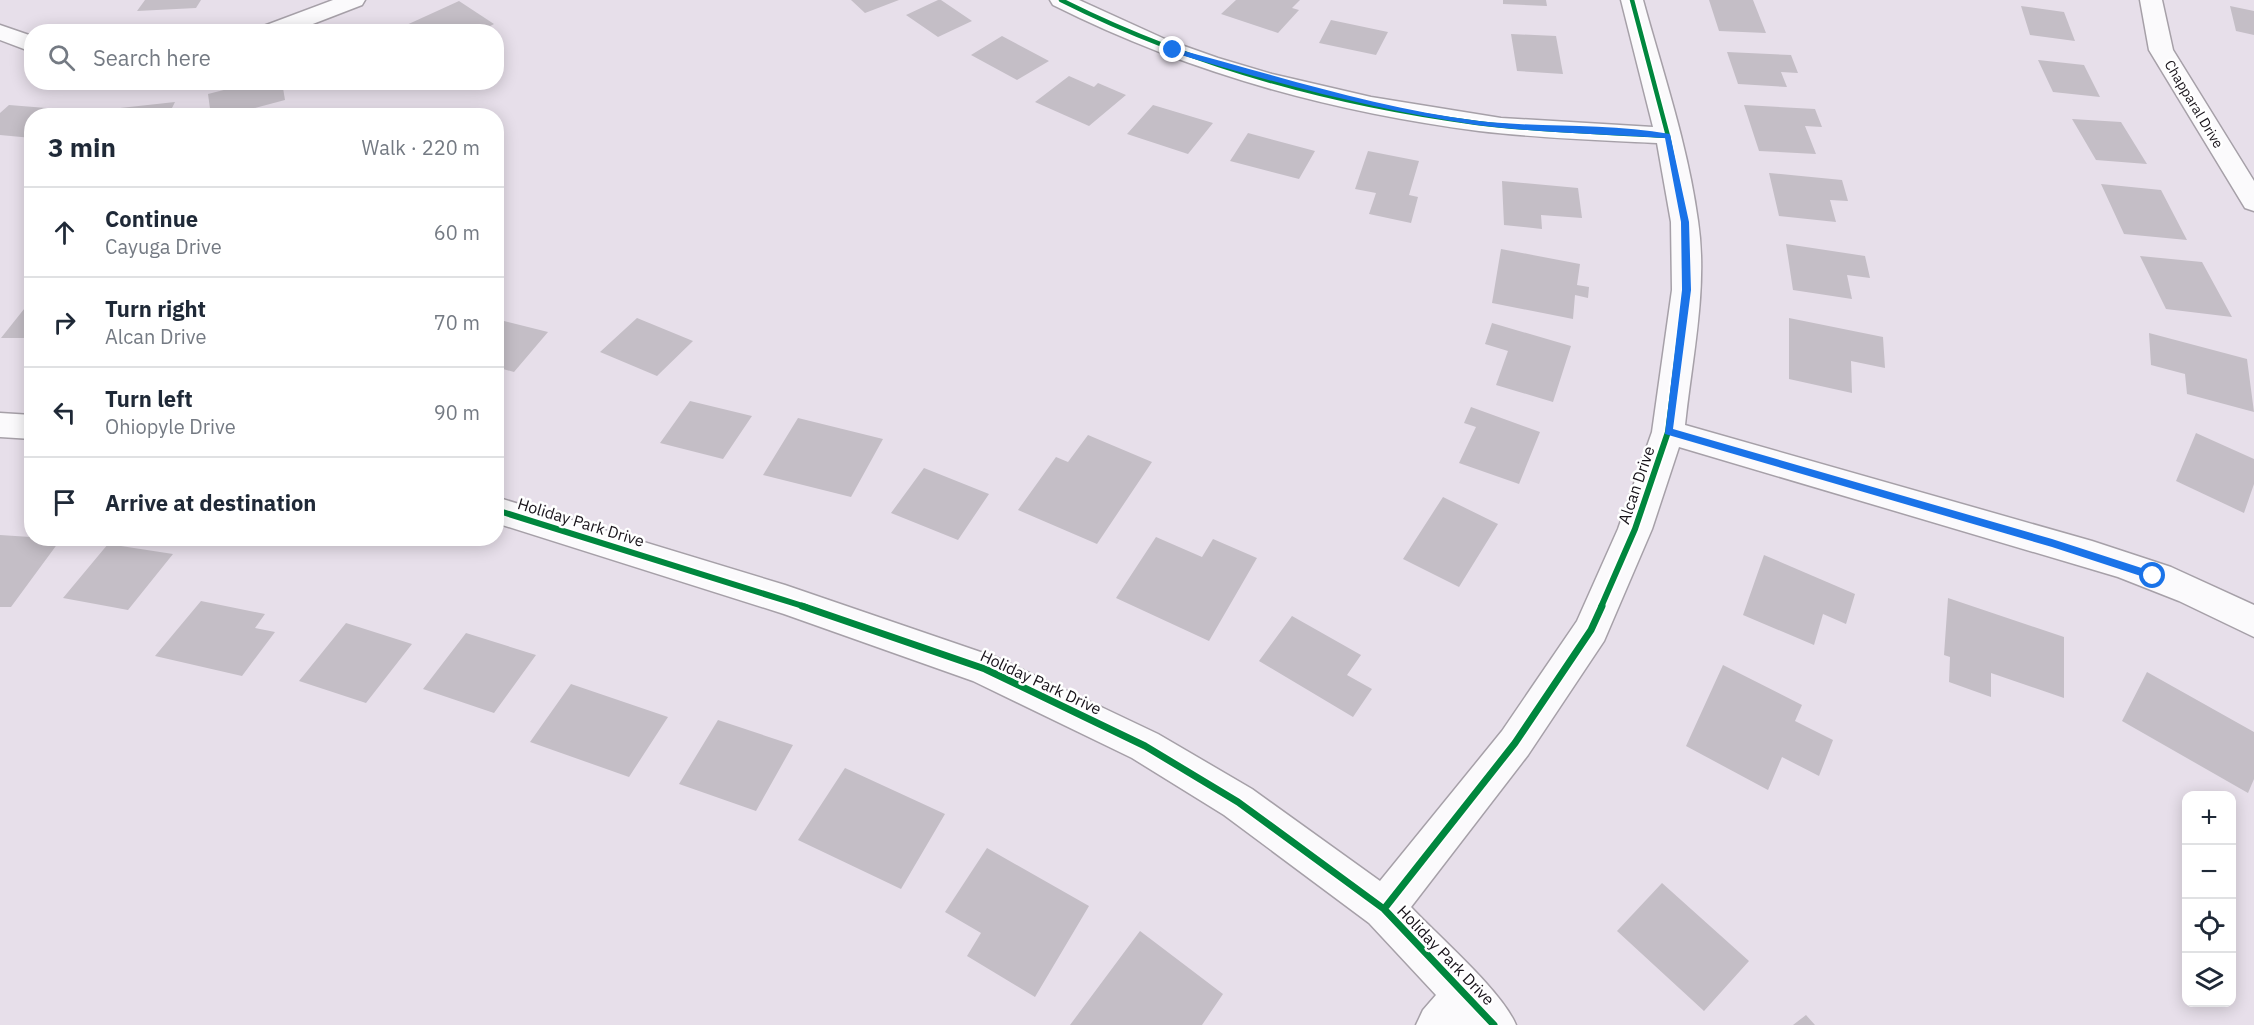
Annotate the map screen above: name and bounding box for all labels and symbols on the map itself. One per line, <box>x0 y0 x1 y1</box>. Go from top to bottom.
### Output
route end <box>1159 36 1185 62</box>
street label: Chapparal Drive <box>2161 56 2228 152</box>
street label: Alcan Drive <box>1613 443 1659 527</box>
street label: Holiday Park Drive <box>515 493 647 551</box>
route start <box>2139 562 2165 588</box>
street label: Holiday Park Drive <box>977 645 1105 719</box>
street label: Holiday Park Drive <box>1393 901 1499 1009</box>

